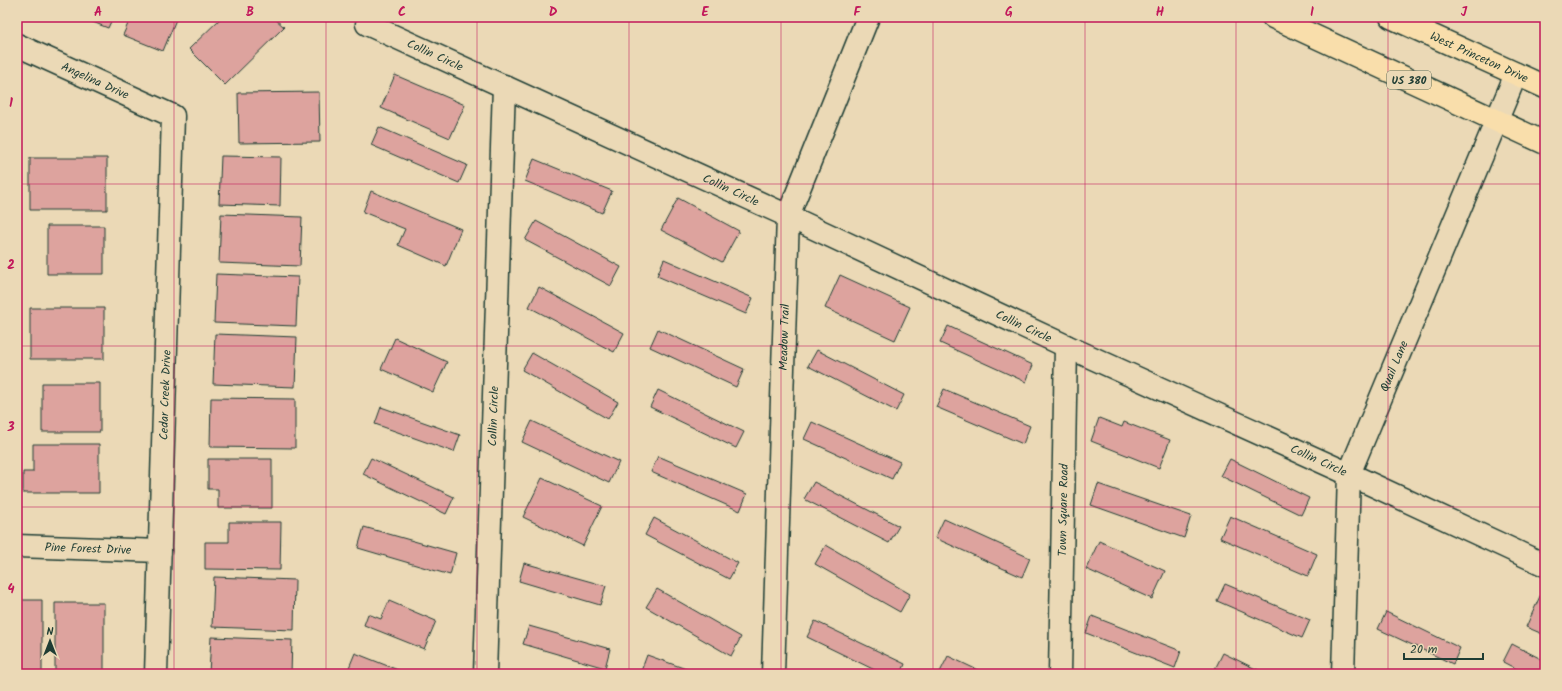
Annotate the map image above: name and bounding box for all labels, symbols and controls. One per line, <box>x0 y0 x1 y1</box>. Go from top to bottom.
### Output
text: A <box>94 2 102 23</box>
text: B <box>246 2 254 23</box>
text: C <box>398 2 406 23</box>
text: D <box>549 2 558 23</box>
text: E <box>701 2 709 23</box>
text: F <box>853 2 861 23</box>
text: G <box>1005 2 1013 23</box>
text: H <box>1156 2 1165 23</box>
text: I <box>1310 2 1314 23</box>
text: J <box>1461 2 1468 23</box>
street label: West Princeton Drive <box>1427 27 1532 88</box>
street label: Collin Circle <box>404 34 467 77</box>
street label: Angelina Drive <box>58 57 133 105</box>
road number: US 380 <box>1387 71 1431 89</box>
text: 1 <box>9 93 13 114</box>
street label: Collin Circle <box>699 169 763 212</box>
text: 2 <box>7 255 15 276</box>
street label: Meadow Trail <box>774 304 795 371</box>
street label: Collin Circle <box>992 305 1055 348</box>
street label: Quail Lane <box>1375 337 1414 395</box>
street label: Cedar Creek Drive <box>154 349 177 441</box>
street label: Collin Circle <box>483 385 504 447</box>
text: 3 <box>6 417 15 438</box>
street label: Collin Circle <box>1287 440 1350 482</box>
street label: Town Square Road <box>1053 462 1074 557</box>
street label: Pine Forest Drive <box>44 538 132 560</box>
text: 4 <box>7 579 15 600</box>
north arrow <box>30 621 70 661</box>
text: N <box>47 623 54 641</box>
scale bar <box>1404 635 1483 661</box>
text: 20 m <box>1410 640 1438 659</box>

